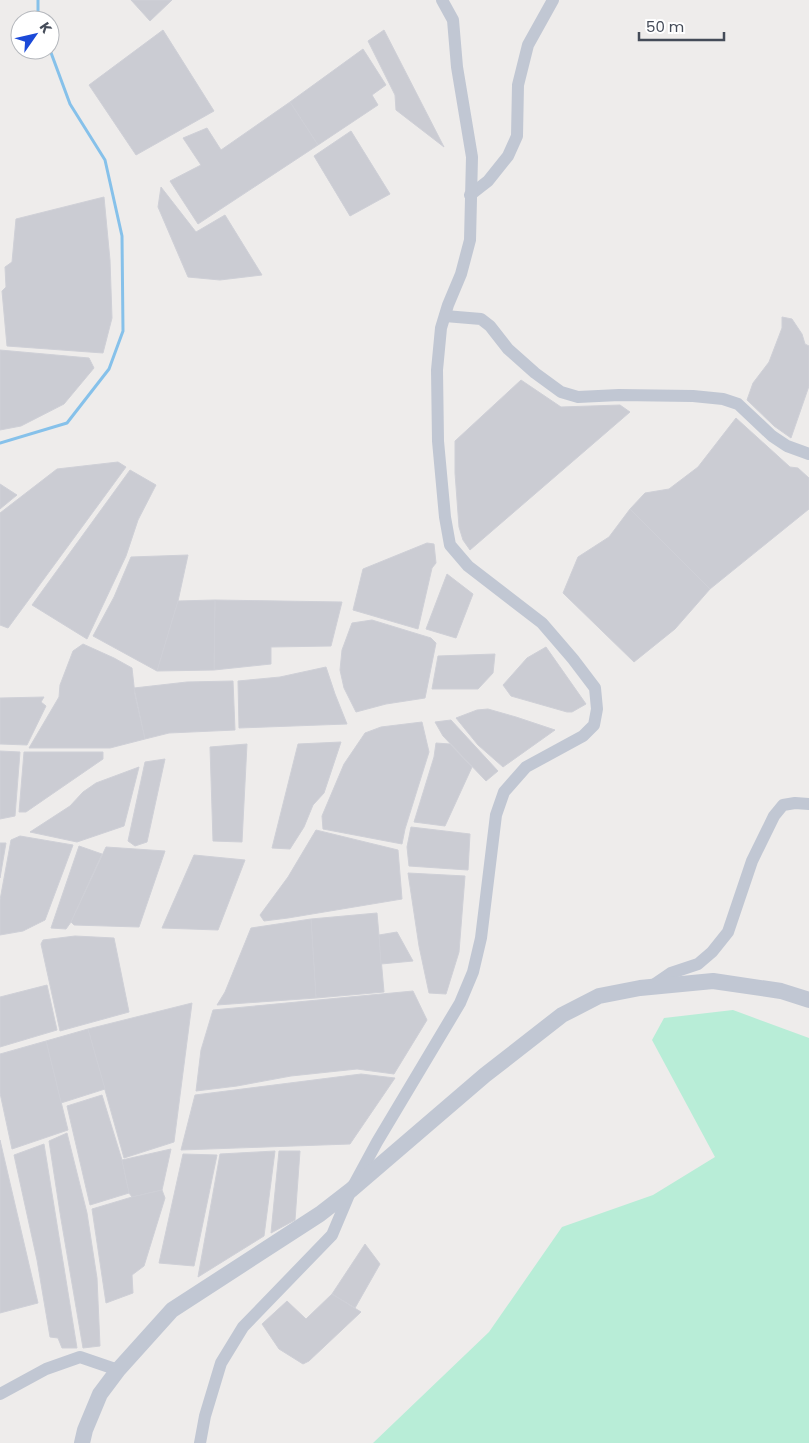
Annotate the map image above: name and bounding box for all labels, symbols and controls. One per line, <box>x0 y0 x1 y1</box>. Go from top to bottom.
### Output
north arrow <box>10 10 60 60</box>
scale bar <box>639 10 724 42</box>
text: 50 m <box>646 16 684 37</box>
text: K <box>35 18 57 38</box>

